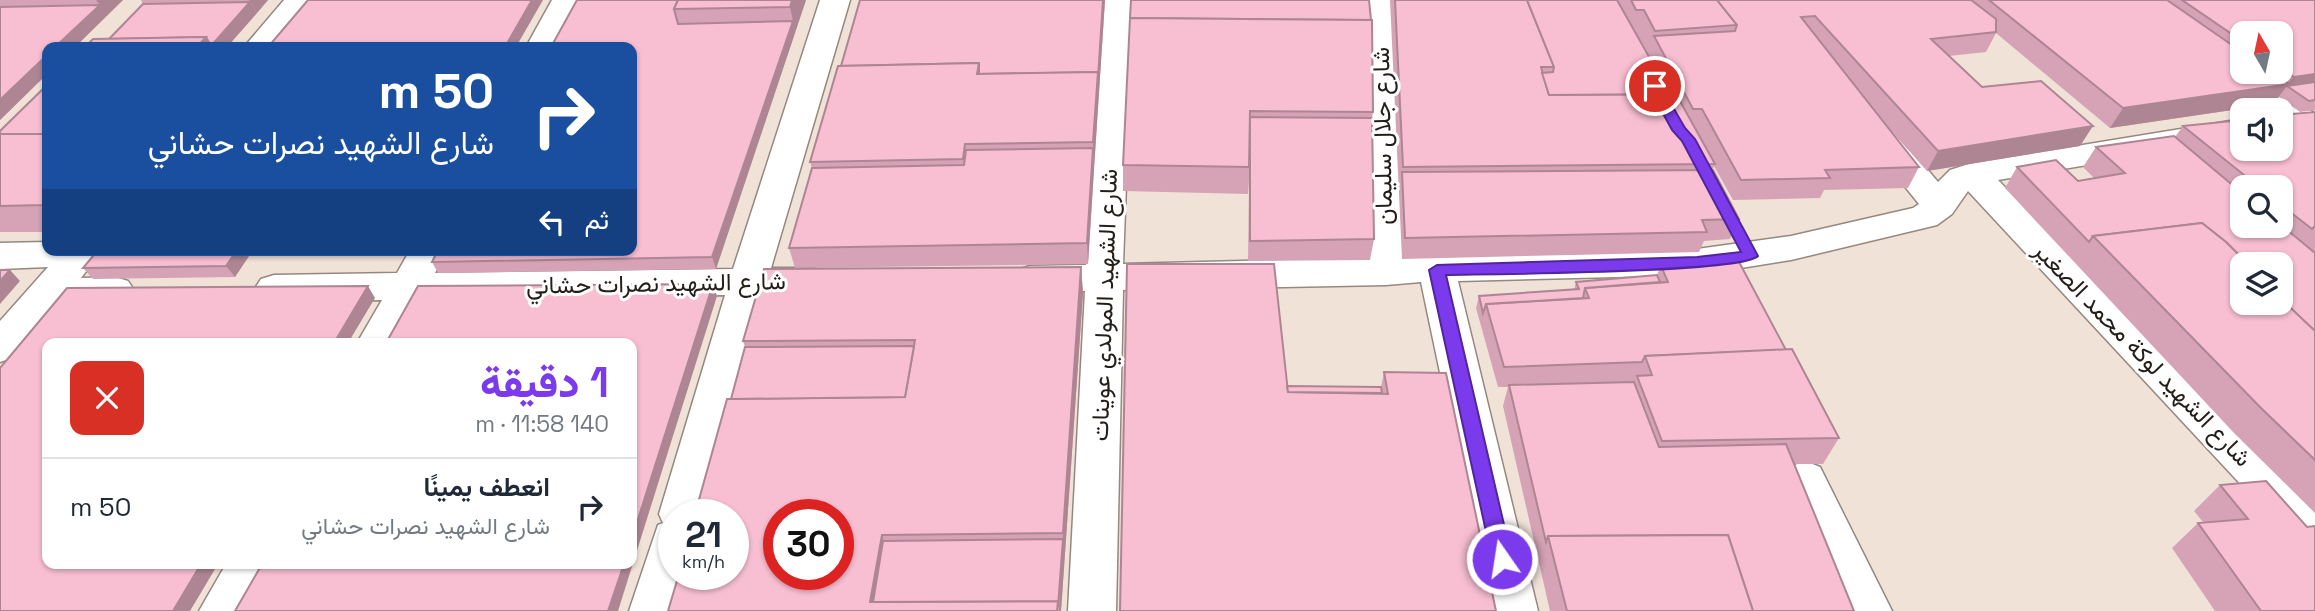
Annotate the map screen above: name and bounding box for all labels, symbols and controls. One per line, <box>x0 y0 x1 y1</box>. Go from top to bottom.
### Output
north arrow <box>2230 21 2292 84</box>
map controls <box>2230 21 2293 315</box>
street label: شارع جلال سليمان <box>1365 47 1400 225</box>
pin <box>1625 56 1685 116</box>
text: 50 m <box>379 60 494 122</box>
icon: arrive <box>1636 67 1674 105</box>
icon: right <box>518 70 609 161</box>
button: sound <box>2230 98 2293 161</box>
text: شارع الشهيد نصرات حشاني <box>148 123 494 163</box>
street label: شارع الشهيد المولدي عوينات <box>1084 168 1128 442</box>
button: search <box>2230 175 2293 238</box>
icon: left <box>533 203 571 241</box>
text: ثم <box>585 203 609 237</box>
street label: شارع الشهيد لوكة محمد الصغير <box>2026 234 2259 474</box>
button: layers <box>2230 252 2293 315</box>
street label: شارع الشهيد نصرات حشاني <box>526 265 786 305</box>
text: 1 دقيقة <box>480 356 609 409</box>
button: close <box>70 361 144 435</box>
text: 140 m · 11:58 <box>475 409 609 439</box>
text: انعطف يمينًا <box>424 470 550 504</box>
icon: right <box>571 488 609 526</box>
text: 50 m <box>70 490 131 524</box>
speed limit sign: 30 <box>763 499 854 590</box>
text: شارع الشهيد نصرات حشاني <box>301 511 550 541</box>
text: 21 <box>685 513 722 557</box>
position arrow <box>1465 522 1539 596</box>
text: km/h <box>682 550 725 573</box>

